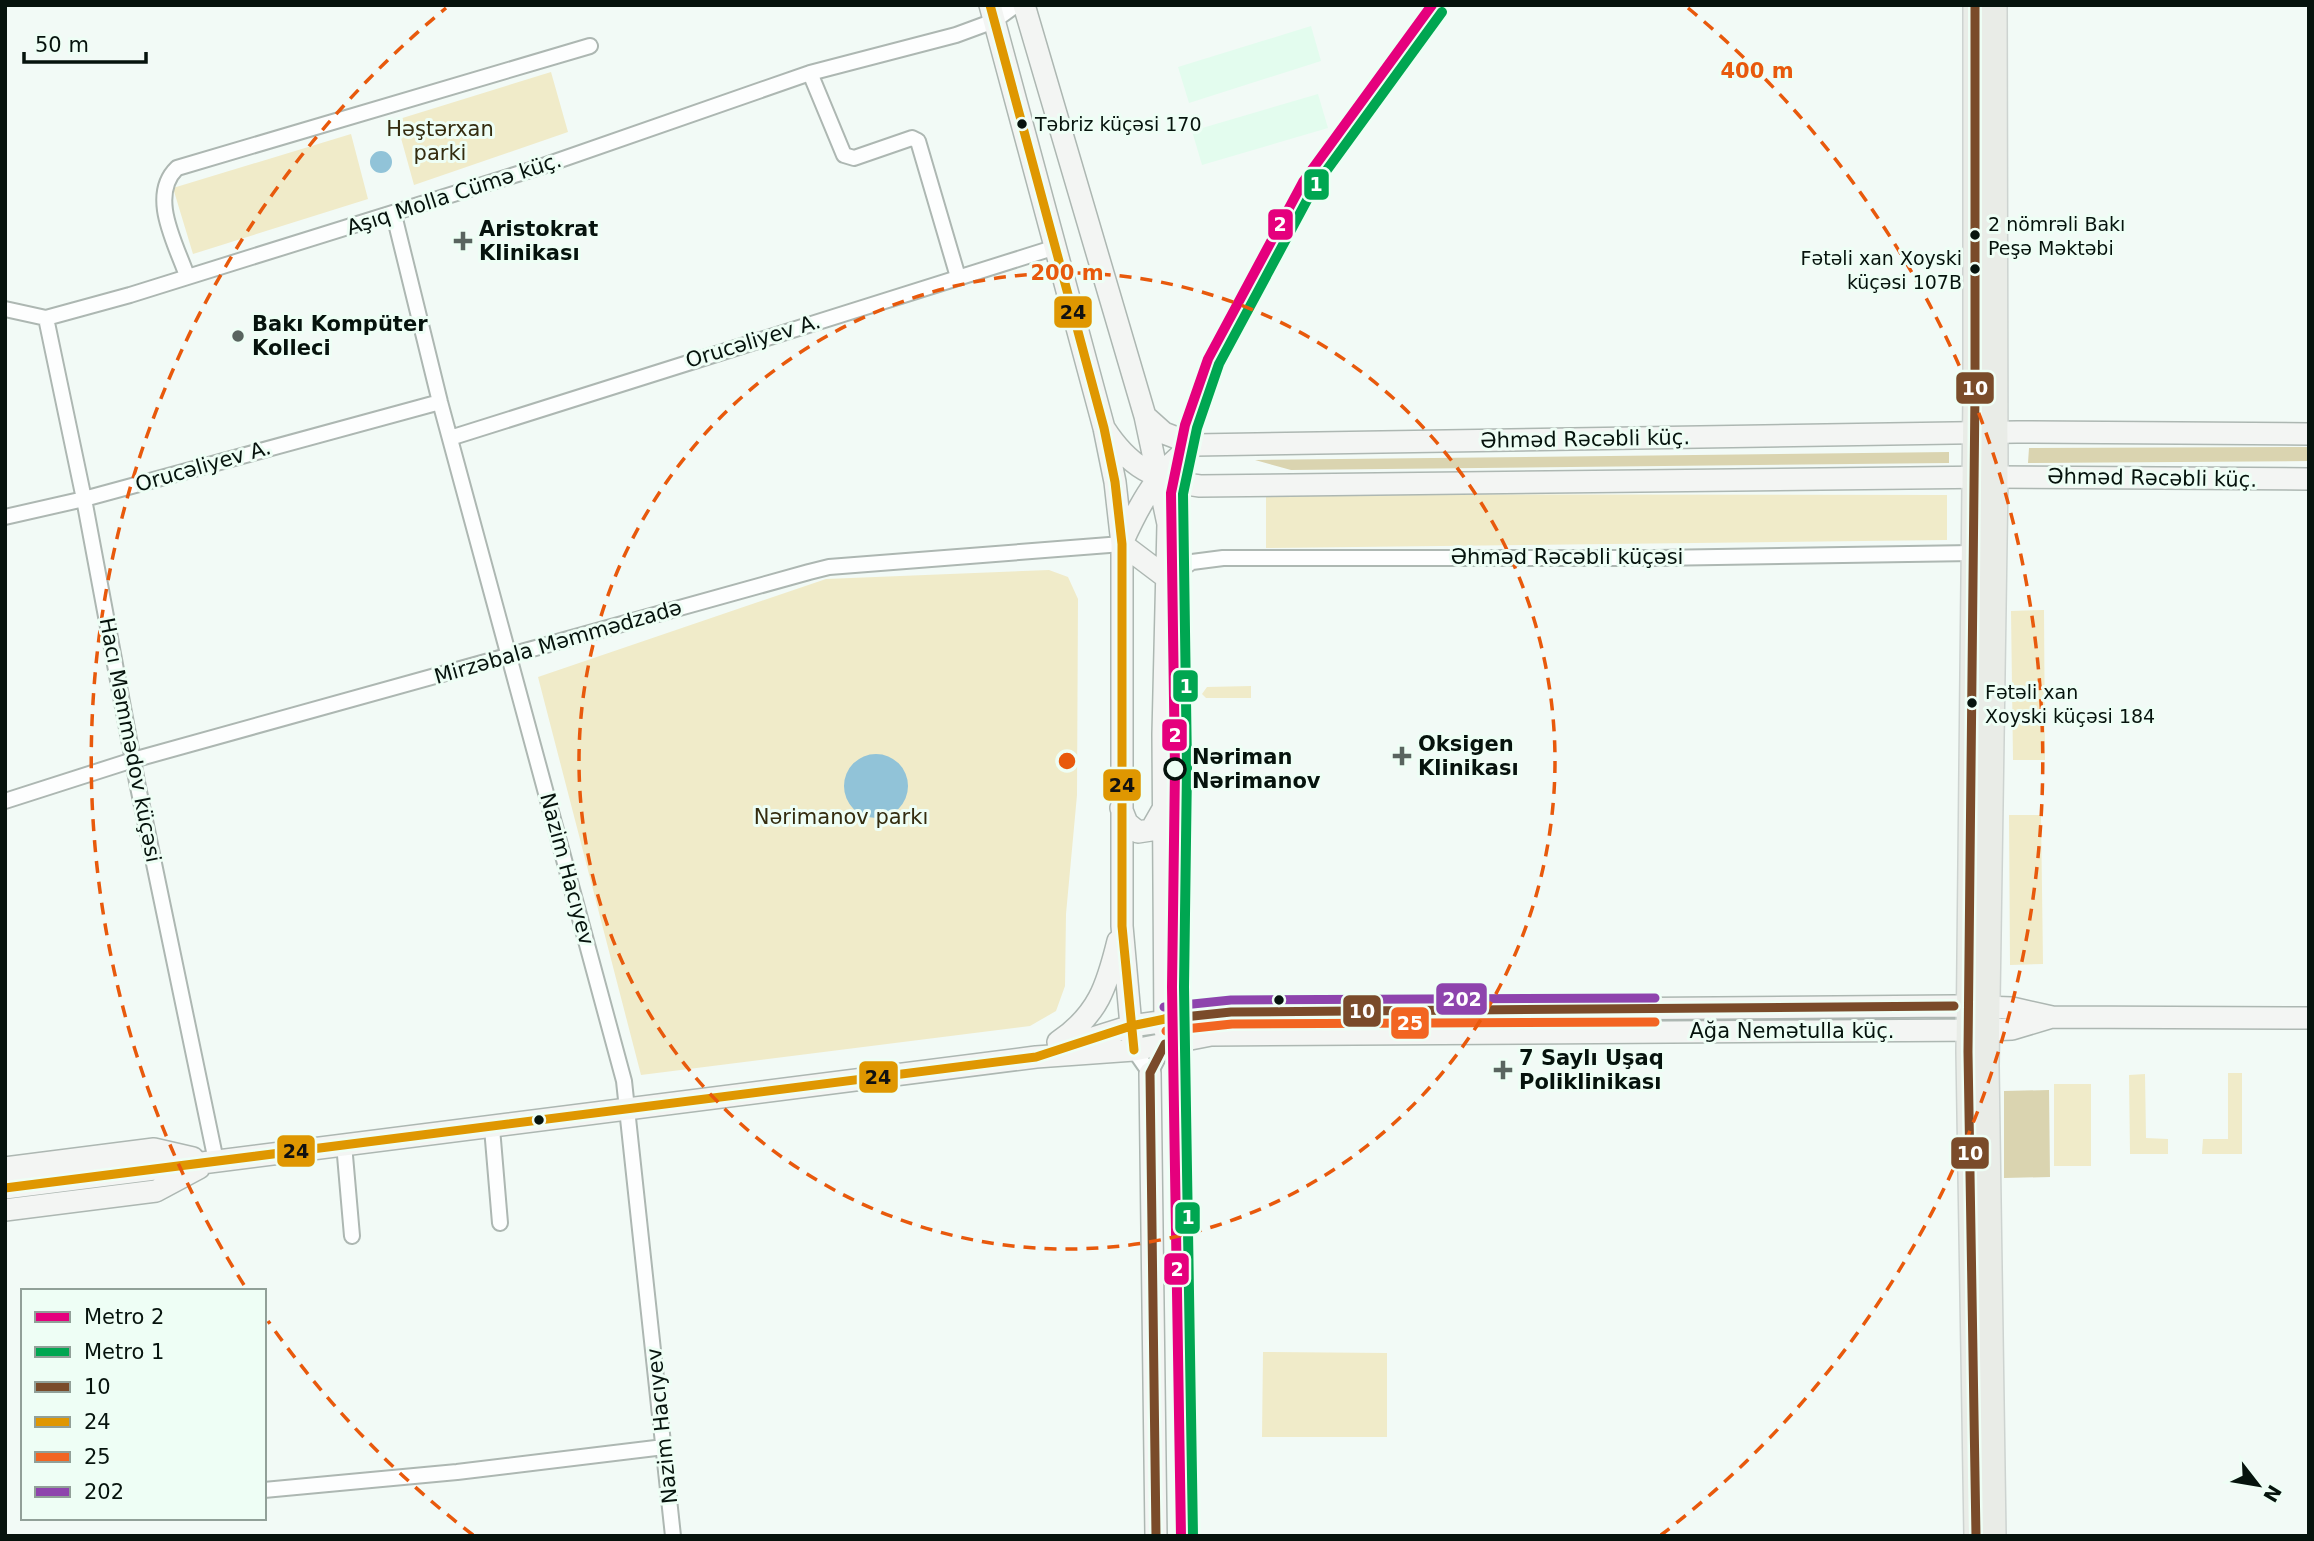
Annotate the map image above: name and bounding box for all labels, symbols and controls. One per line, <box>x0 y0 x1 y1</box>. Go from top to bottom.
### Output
scale bar <box>24 21 147 65</box>
text: 50 m <box>35 33 89 57</box>
text: 400 m <box>1720 59 1794 83</box>
place label: Təbriz küçəsi 170 <box>1034 113 1202 135</box>
park label: Həştərxan parki <box>386 117 494 165</box>
marker: Təbriz küçəsi 170 <box>1015 117 1029 131</box>
street label: Aşıq Molla Cümə küç. <box>344 148 564 240</box>
line badge: 1 <box>1303 168 1330 201</box>
text: 1 <box>1309 173 1323 195</box>
line badge: 2 <box>1267 208 1294 241</box>
text: 2 <box>1273 213 1287 235</box>
place label: 2 nömrəli Bakı Peşə Məktəbi <box>1988 213 2125 259</box>
place label: Aristokrat Klinikası <box>479 217 598 265</box>
marker: 2 nömrəli Bakı Peşə Məktəbi <box>1968 228 1982 242</box>
marker: Aristokrat Klinikası <box>453 231 473 251</box>
place label: Fətəli xan Xoyski küçəsi 107B <box>1801 247 1962 293</box>
text: 200 m <box>1030 261 1104 285</box>
marker: Fətəli xan Xoyski küçəsi 107B <box>1968 262 1982 276</box>
line badge: 24 <box>1053 295 1093 329</box>
text: 24 <box>1060 301 1086 323</box>
street label: Orucəliyev A. <box>683 309 823 373</box>
place label: Bakı Kompüter Kolleci <box>252 312 428 360</box>
marker: Bakı Kompüter Kolleci <box>230 328 246 344</box>
line badge: 10 <box>1955 371 1995 405</box>
text: 10 <box>1962 377 1988 399</box>
street label: Əhməd Rəcəbli küç. <box>1480 425 1690 453</box>
street label: Orucəliyev A. <box>133 435 273 497</box>
street label: Əhməd Rəcəbli küç. <box>2047 464 2257 492</box>
street label: Əhməd Rəcəbli küçəsi <box>1451 545 1683 569</box>
street label: Mirzəbala Məmmədzadə <box>431 595 685 689</box>
street label: Hacı Məmmədov küçəsi <box>94 616 166 864</box>
line badge: 1 <box>1172 669 1199 703</box>
text: 1 <box>1179 675 1193 697</box>
place label: Fətəli xan Xoyski küçəsi 184 <box>1985 681 2155 727</box>
marker: Fətəli xan Xoyski küçəsi 184 <box>1965 696 1979 710</box>
line badge: 2 <box>1161 718 1188 752</box>
text: 2 <box>1168 724 1182 746</box>
place label: Oksigen Klinikası <box>1418 732 1519 780</box>
place label: Nəriman Nərimanov <box>1192 745 1321 793</box>
marker: Oksigen Klinikası <box>1392 746 1412 766</box>
centre of rings <box>1055 749 1079 773</box>
marker: Nəriman Nərimanov <box>1164 758 1186 780</box>
line badge: 24 <box>1102 768 1142 802</box>
text: 24 <box>1109 774 1135 796</box>
street label: Nazim Hacıyev <box>535 790 599 948</box>
park label: Nərimanov parkı <box>754 805 928 829</box>
line badge: 202 <box>1435 982 1488 1016</box>
text: 202 <box>1442 988 1482 1010</box>
unlabelled marker <box>1272 993 1286 1007</box>
line badge: 10 <box>1342 994 1382 1028</box>
text: 10 <box>1349 1000 1375 1022</box>
line badge: 25 <box>1390 1006 1430 1040</box>
text: 25 <box>1397 1012 1423 1034</box>
street label: Ağa Nemətulla küç. <box>1689 1019 1895 1043</box>
place label: 7 Saylı Uşaq Poliklinikası <box>1519 1046 1664 1094</box>
line badge: 24 <box>858 1060 899 1094</box>
marker: 7 Saylı Uşaq Poliklinikası <box>1493 1060 1513 1080</box>
text: 24 <box>865 1066 891 1088</box>
unlabelled marker <box>532 1113 546 1127</box>
line badge: 24 <box>276 1134 316 1168</box>
line badge: 10 <box>1950 1136 1990 1170</box>
text: 24 <box>283 1140 309 1162</box>
text: 10 <box>1957 1142 1983 1164</box>
line badge: 1 <box>1174 1201 1201 1235</box>
text: 1 <box>1181 1206 1195 1228</box>
line badge: 2 <box>1163 1252 1190 1286</box>
text: 2 <box>1170 1258 1184 1280</box>
legend <box>21 1289 266 1520</box>
text: Metro 2 <box>84 1305 164 1329</box>
text: Metro 1 <box>84 1340 164 1364</box>
street label: Nazim Hacıyev <box>642 1347 682 1505</box>
text: 10 <box>84 1375 111 1399</box>
text: 24 <box>84 1410 111 1434</box>
text: 25 <box>84 1445 111 1469</box>
north arrow <box>2223 1450 2293 1520</box>
text: 202 <box>84 1480 124 1504</box>
text: N <box>2259 1481 2286 1506</box>

